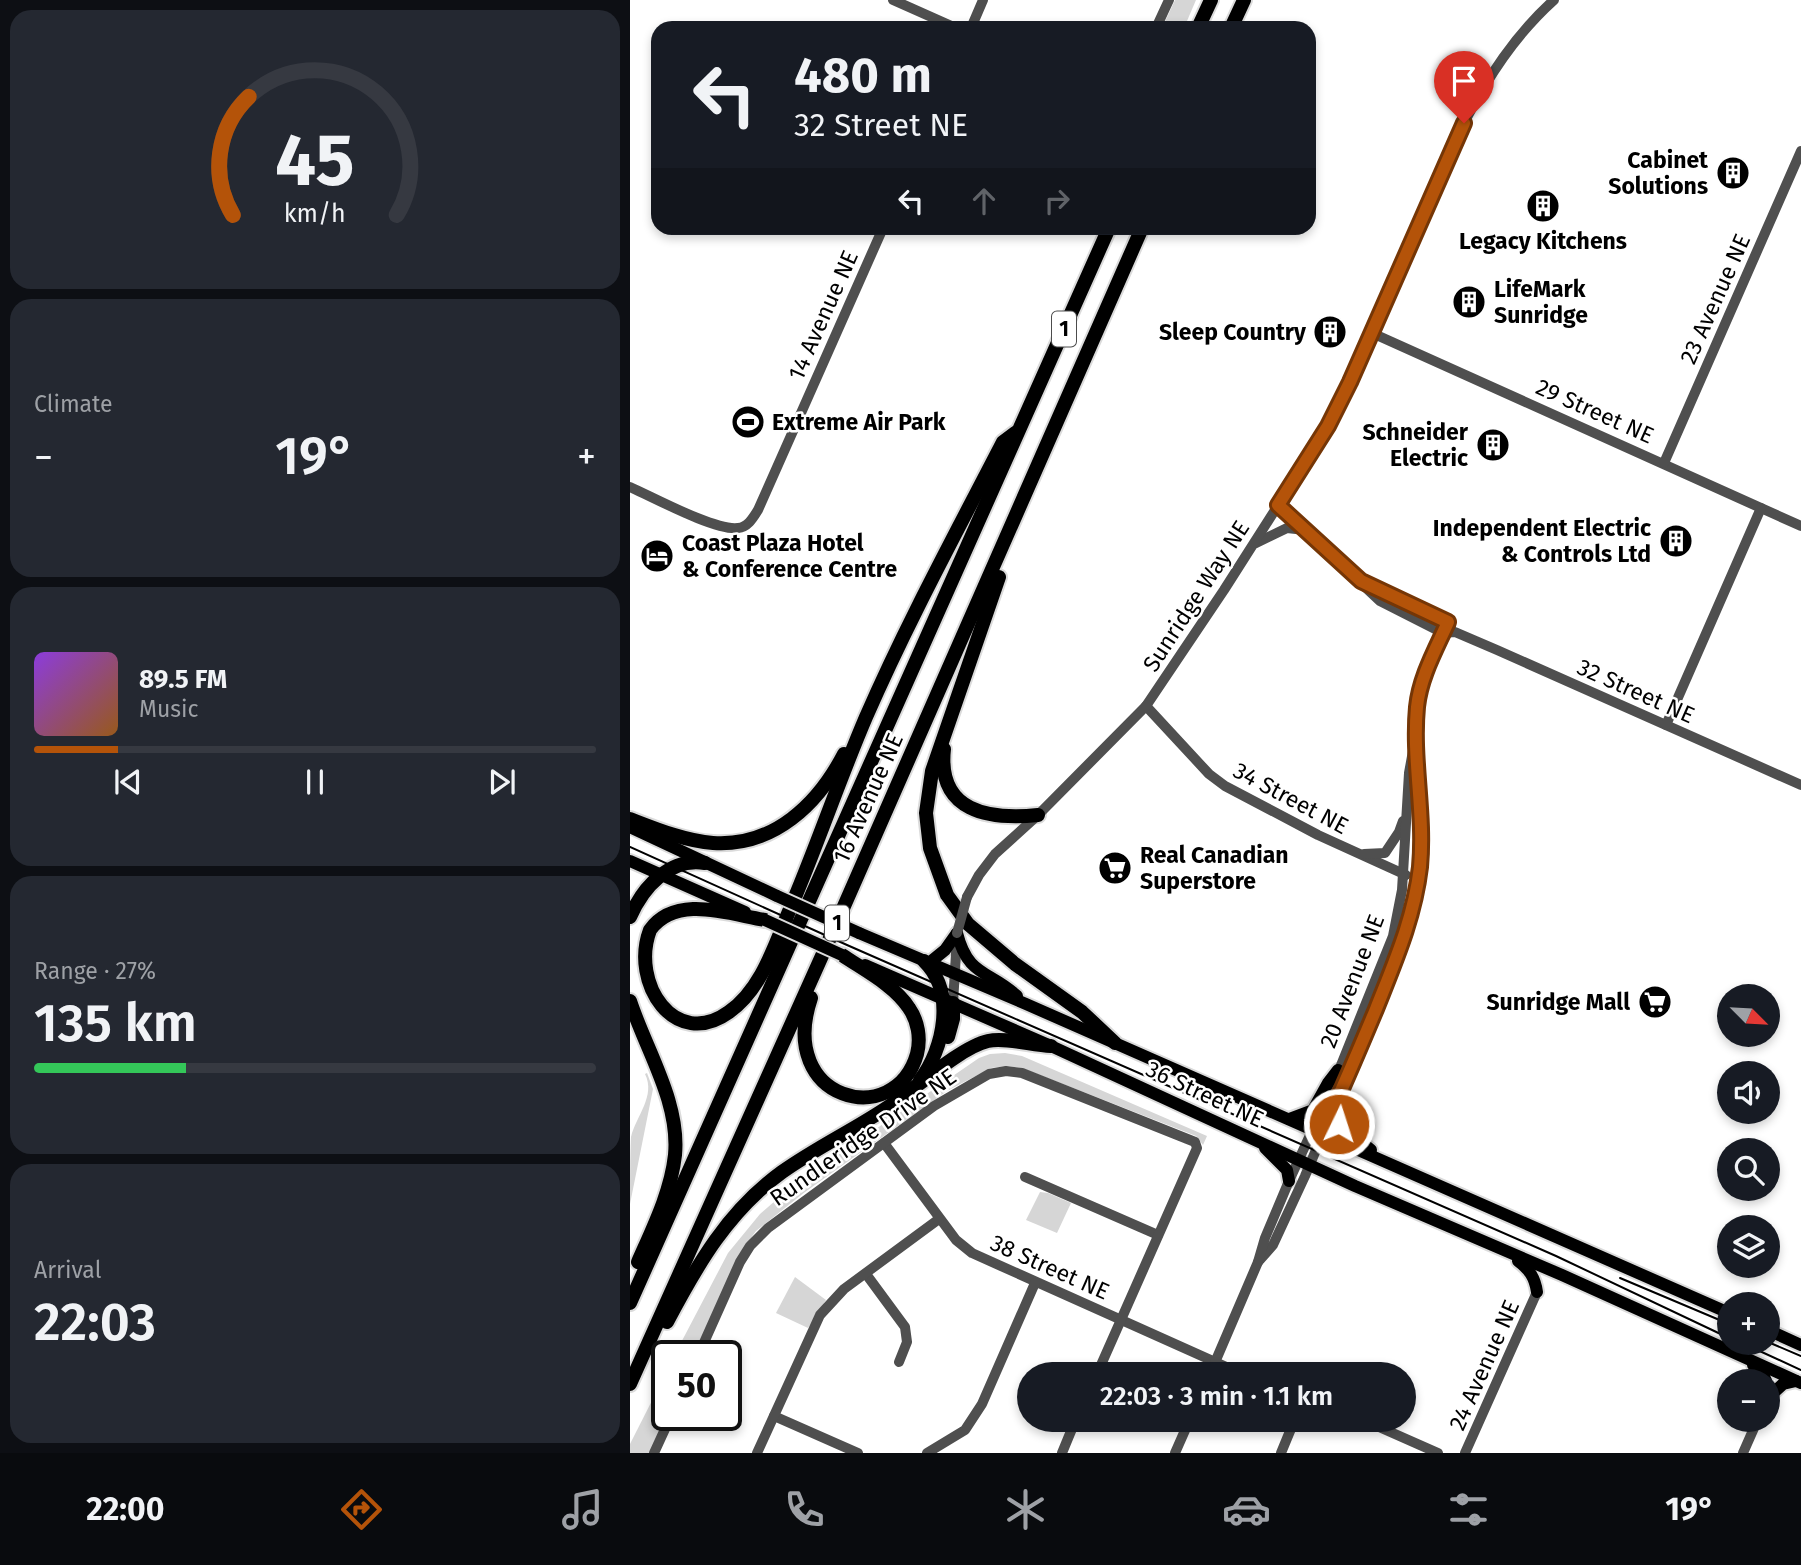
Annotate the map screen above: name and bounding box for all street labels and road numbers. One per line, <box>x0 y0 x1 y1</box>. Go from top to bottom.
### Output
street label: 23 Avenue NE <box>1674 230 1756 368</box>
street label: 14 Avenue NE <box>782 246 864 384</box>
road number: 1 <box>1052 312 1076 346</box>
street label: 29 Street NE <box>1532 373 1658 449</box>
street label: Sunridge Way NE <box>1137 515 1255 677</box>
street label: 32 Street NE <box>1573 653 1699 729</box>
street label: 16 Avenue NE <box>827 729 909 867</box>
street label: 34 Street NE <box>1229 756 1353 840</box>
road number: 1 <box>825 906 849 940</box>
street label: 20 Avenue NE <box>1314 910 1390 1052</box>
street label: 36 Street NE <box>1142 1055 1268 1133</box>
street label: Rundleridge Drive NE <box>764 1062 962 1212</box>
street label: 38 Street NE <box>986 1228 1114 1306</box>
street label: 24 Avenue NE <box>1443 1296 1525 1434</box>

